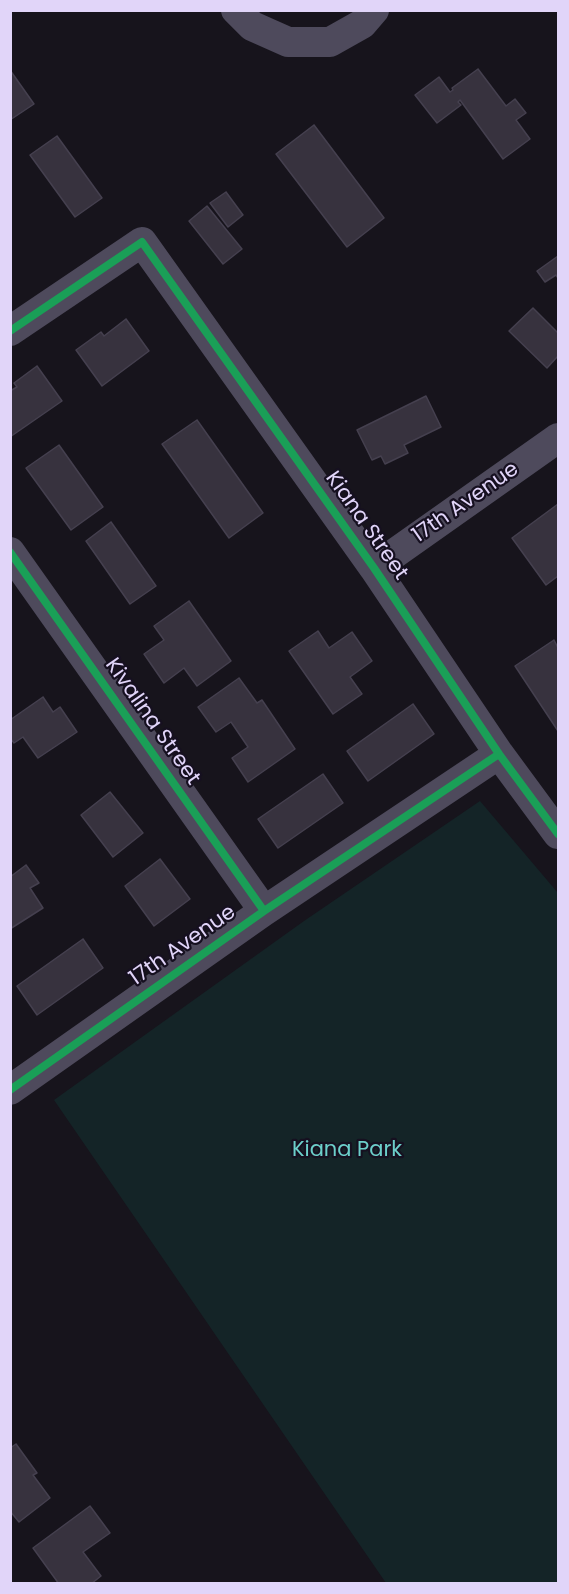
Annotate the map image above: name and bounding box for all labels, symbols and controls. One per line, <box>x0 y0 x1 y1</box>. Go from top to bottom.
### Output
street label: 17th Avenue <box>408 457 524 549</box>
street label: Kiana Street <box>319 467 413 585</box>
street label: Kivalina Street <box>99 654 205 790</box>
street label: 17th Avenue <box>125 900 241 992</box>
park label: Kiana Park <box>292 1138 402 1164</box>

